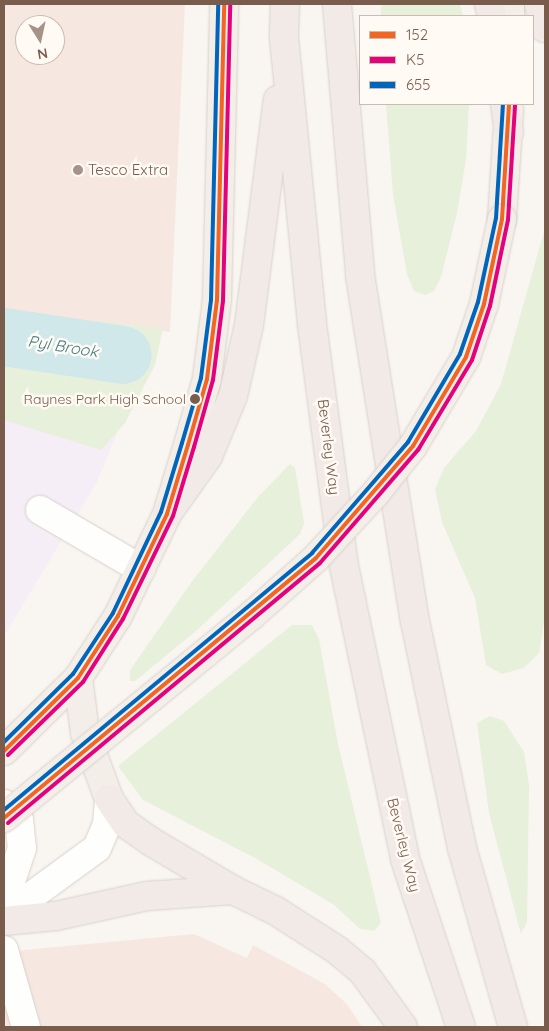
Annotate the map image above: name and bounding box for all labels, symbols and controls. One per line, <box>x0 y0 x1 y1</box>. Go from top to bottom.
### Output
north arrow <box>15 15 65 65</box>
legend <box>359 15 534 105</box>
text: 152 <box>406 25 428 44</box>
text: N <box>36 44 49 64</box>
text: K5 <box>406 50 424 69</box>
text: 655 <box>406 75 430 94</box>
place label: Tesco Extra <box>88 161 168 179</box>
marker: Tesco Extra <box>72 164 84 176</box>
water label: Pyl Brook <box>26 331 100 361</box>
place label: Raynes Park High School <box>23 391 186 407</box>
marker: Raynes Park High School <box>190 394 200 404</box>
street label: Beverley Way <box>314 398 344 496</box>
street label: Beverley Way <box>384 796 424 894</box>

